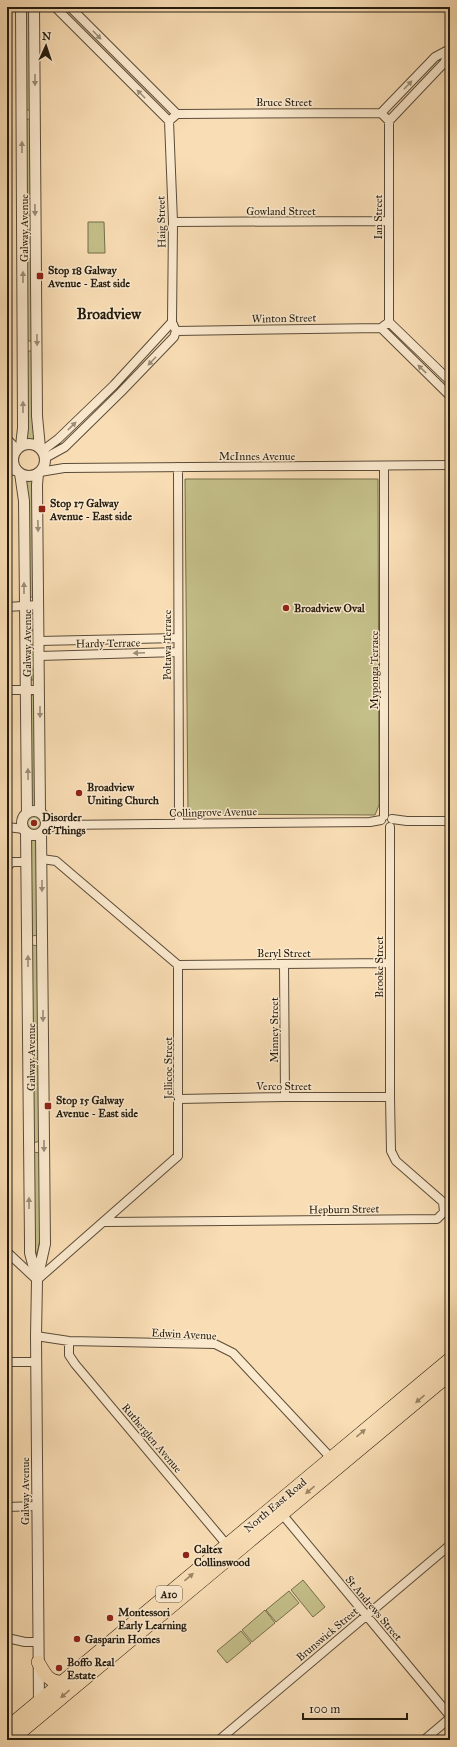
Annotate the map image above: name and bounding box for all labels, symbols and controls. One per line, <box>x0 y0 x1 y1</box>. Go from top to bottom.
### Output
north arrow <box>26 26 66 66</box>
text: N <box>41 30 52 43</box>
one-way arrow <box>92 30 102 40</box>
one-way arrow <box>32 74 38 87</box>
one-way arrow <box>403 80 413 90</box>
one-way arrow <box>136 89 146 99</box>
street label: Bruce Street <box>256 96 312 109</box>
one-way arrow <box>19 140 25 153</box>
street label: Galway Avenue <box>18 194 31 262</box>
street label: Ian Street <box>372 194 385 239</box>
street label: Haig Street <box>155 196 168 248</box>
one-way arrow <box>32 204 38 217</box>
street label: Gowland Street <box>246 205 316 218</box>
place label: Stop 18 Galway Avenue - East side <box>47 264 131 290</box>
one-way arrow <box>20 270 26 283</box>
marker: Stop 18 Galway Avenue - East side <box>35 271 45 281</box>
district label: Broadview <box>77 305 142 323</box>
street label: Winton Street <box>252 311 316 326</box>
one-way arrow <box>34 334 40 347</box>
one-way arrow <box>147 356 157 366</box>
one-way arrow <box>417 364 427 374</box>
one-way arrow <box>20 400 26 413</box>
one-way arrow <box>67 421 77 431</box>
street label: McInnes Avenue <box>219 450 296 463</box>
place label: Stop 17 Galway Avenue - East side <box>49 497 133 523</box>
marker: Stop 17 Galway Avenue - East side <box>37 504 47 514</box>
one-way arrow <box>35 520 41 533</box>
one-way arrow <box>21 581 27 594</box>
place label: Broadview Oval <box>294 602 366 615</box>
marker: Broadview Oval <box>281 603 291 613</box>
street label: Galway Avenue <box>21 609 34 677</box>
street label: Poltawa Terrace <box>161 609 174 680</box>
street label: Myponga Terrace <box>368 630 381 709</box>
street label: Hardy Terrace <box>76 636 141 651</box>
one-way arrow <box>133 650 145 657</box>
one-way arrow <box>37 706 43 719</box>
one-way arrow <box>24 768 31 780</box>
place label: Broadview Uniting Church <box>87 781 160 807</box>
marker: Broadview Uniting Church <box>74 788 84 798</box>
street label: Collingrove Avenue <box>169 805 257 820</box>
place label: Disorder of Things <box>42 811 85 837</box>
marker: Disorder of Things <box>29 818 39 828</box>
one-way arrow <box>39 880 46 892</box>
street label: Brooke Street <box>373 936 386 998</box>
street label: Beryl Street <box>257 947 311 960</box>
one-way arrow <box>25 954 31 967</box>
street label: Minney Street <box>268 997 281 1063</box>
one-way arrow <box>40 1010 46 1023</box>
street label: Galway Avenue <box>25 1023 38 1091</box>
street label: Jellicoe Street <box>162 1037 176 1100</box>
street label: Verco Street <box>255 1080 312 1093</box>
place label: Stop 15 Galway Avenue - East side <box>55 1094 139 1120</box>
marker: Stop 15 Galway Avenue - East side <box>43 1101 53 1111</box>
one-way arrow <box>41 1140 47 1153</box>
one-way arrow <box>26 1196 32 1209</box>
street label: Hepburn Street <box>309 1202 379 1217</box>
street label: Edwin Avenue <box>151 1326 217 1343</box>
one-way arrow <box>415 1394 425 1403</box>
street label: Rutherglen Avenue <box>119 1401 185 1476</box>
one-way arrow <box>355 1429 366 1438</box>
street label: Galway Avenue <box>19 1457 32 1525</box>
street label: North East Road <box>241 1475 310 1535</box>
one-way arrow <box>305 1486 315 1495</box>
place label: Caltex Collinswood <box>194 1543 250 1569</box>
marker: Caltex Collinswood <box>181 1550 191 1560</box>
one-way arrow <box>184 1572 195 1581</box>
street label: St Andrews Street <box>343 1573 405 1644</box>
road number: A10 <box>156 1586 182 1602</box>
street label: Brunswick Street <box>294 1605 361 1664</box>
place label: Montessori Early Learning <box>118 1606 187 1633</box>
marker: Montessori Early Learning <box>105 1613 115 1623</box>
place label: Gasparin Homes <box>85 1633 160 1647</box>
marker: Gasparin Homes <box>72 1634 82 1644</box>
place label: Boffo Real Estate <box>67 1656 115 1682</box>
marker: Boffo Real Estate <box>54 1663 64 1673</box>
one-way arrow <box>60 1690 71 1699</box>
scale bar <box>303 1695 407 1721</box>
text: 100 m <box>309 1702 340 1716</box>

